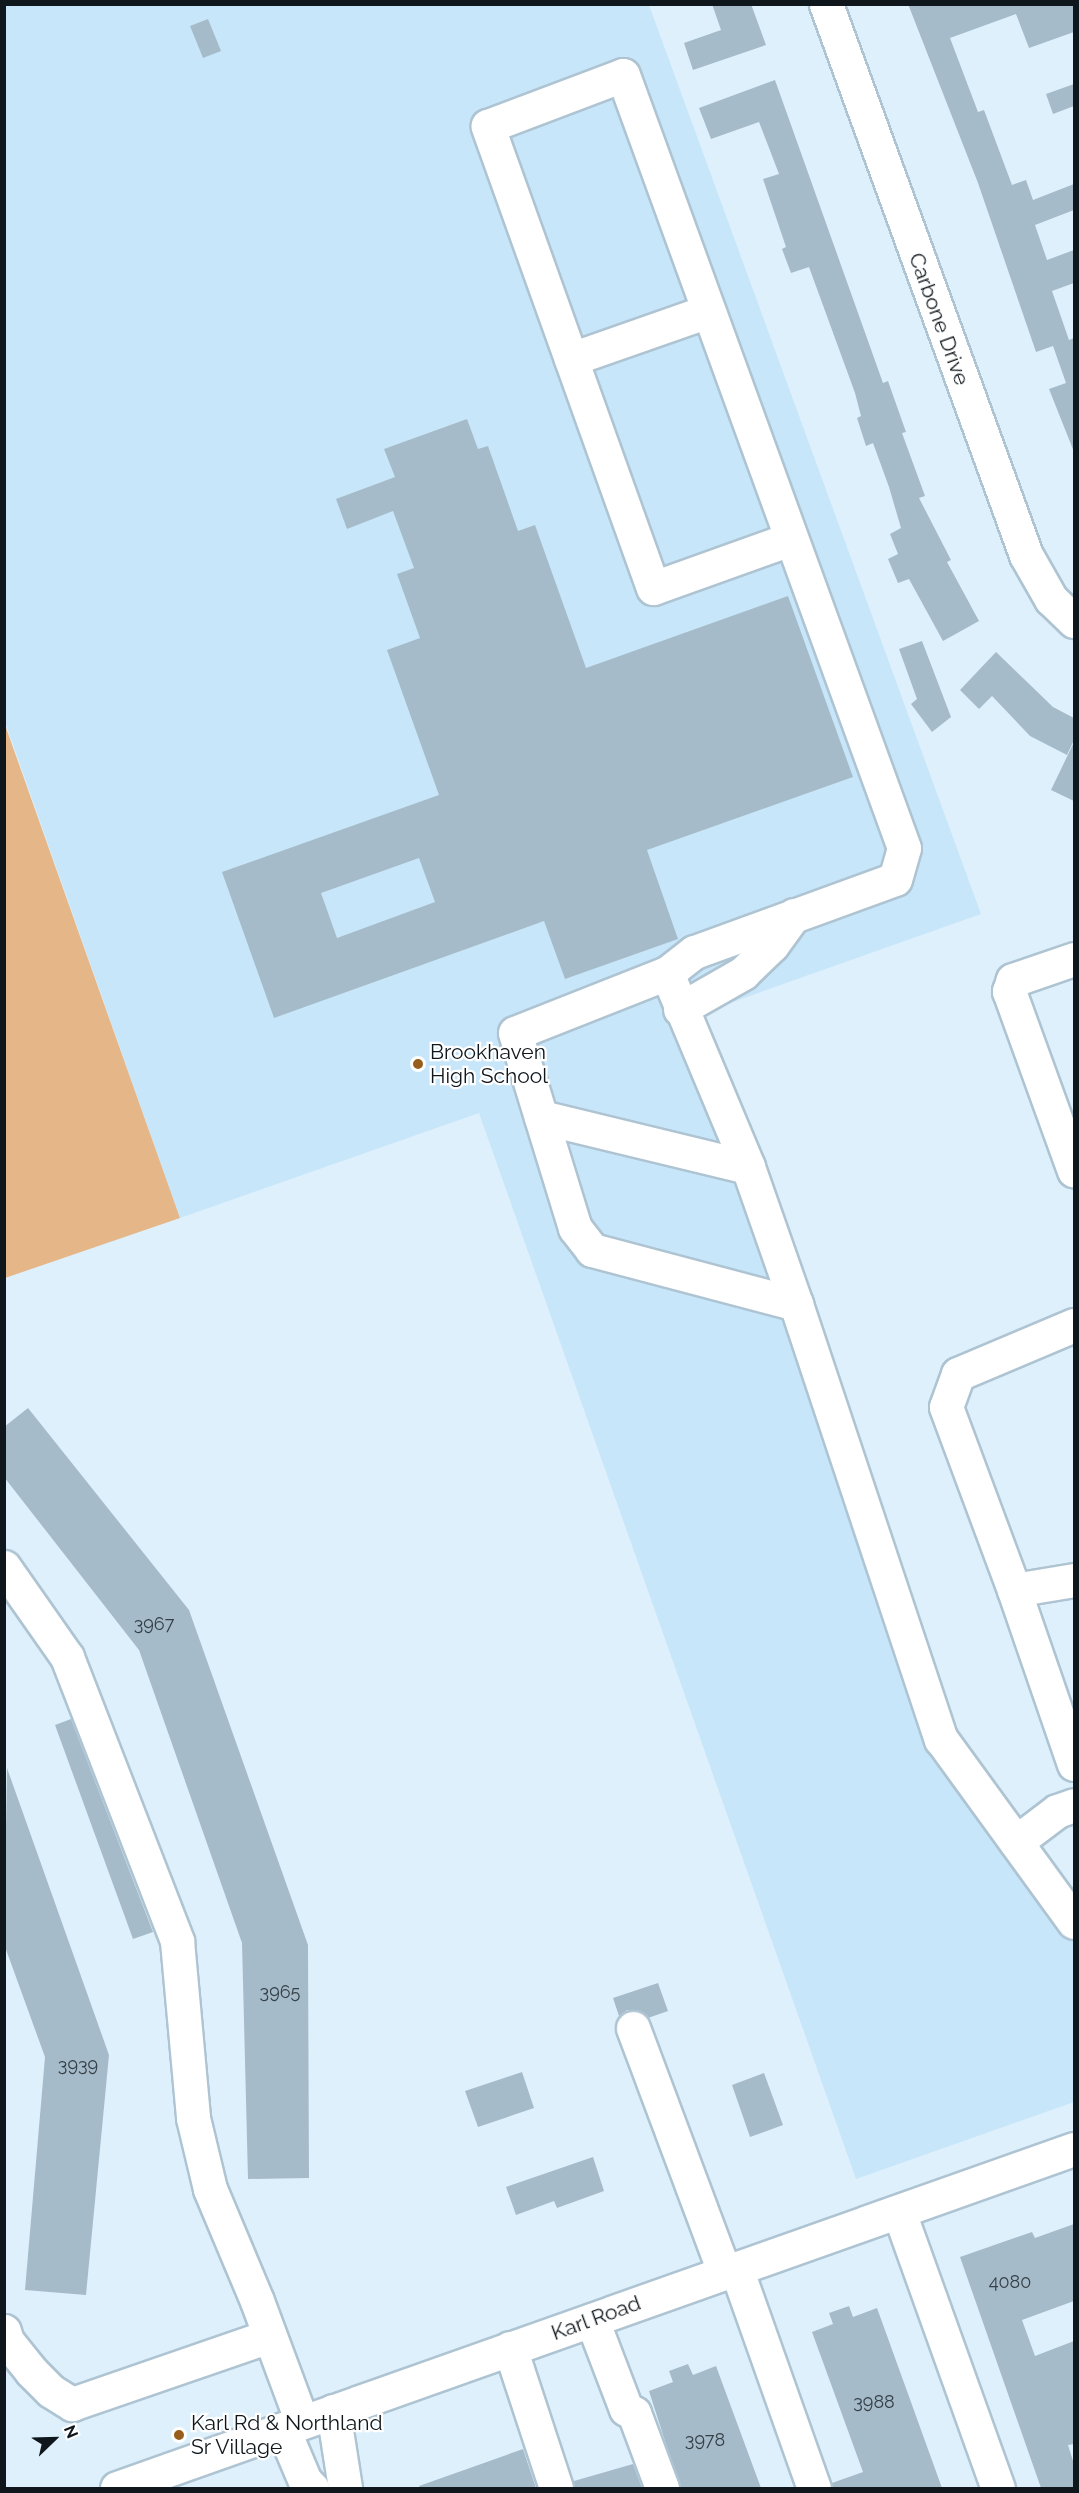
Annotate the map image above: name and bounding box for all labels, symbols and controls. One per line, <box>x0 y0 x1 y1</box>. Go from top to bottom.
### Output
street label: Carbone Drive <box>903 250 975 388</box>
place label: Brookhaven High School <box>430 1039 548 1089</box>
marker: Brookhaven High School <box>411 1057 425 1071</box>
house number: 3967 <box>134 1613 174 1635</box>
house number: 3965 <box>260 1981 300 2003</box>
house number: 3939 <box>58 2054 98 2076</box>
house number: 4080 <box>989 2271 1031 2293</box>
street label: Karl Road <box>548 2290 644 2346</box>
house number: 3988 <box>853 2391 895 2413</box>
north arrow <box>24 2409 84 2469</box>
place label: Karl Rd & Northland Sr Village <box>191 2410 383 2460</box>
text: N <box>60 2422 82 2441</box>
marker: Karl Rd & Northland Sr Village <box>172 2428 186 2442</box>
house number: 3978 <box>685 2429 725 2451</box>

